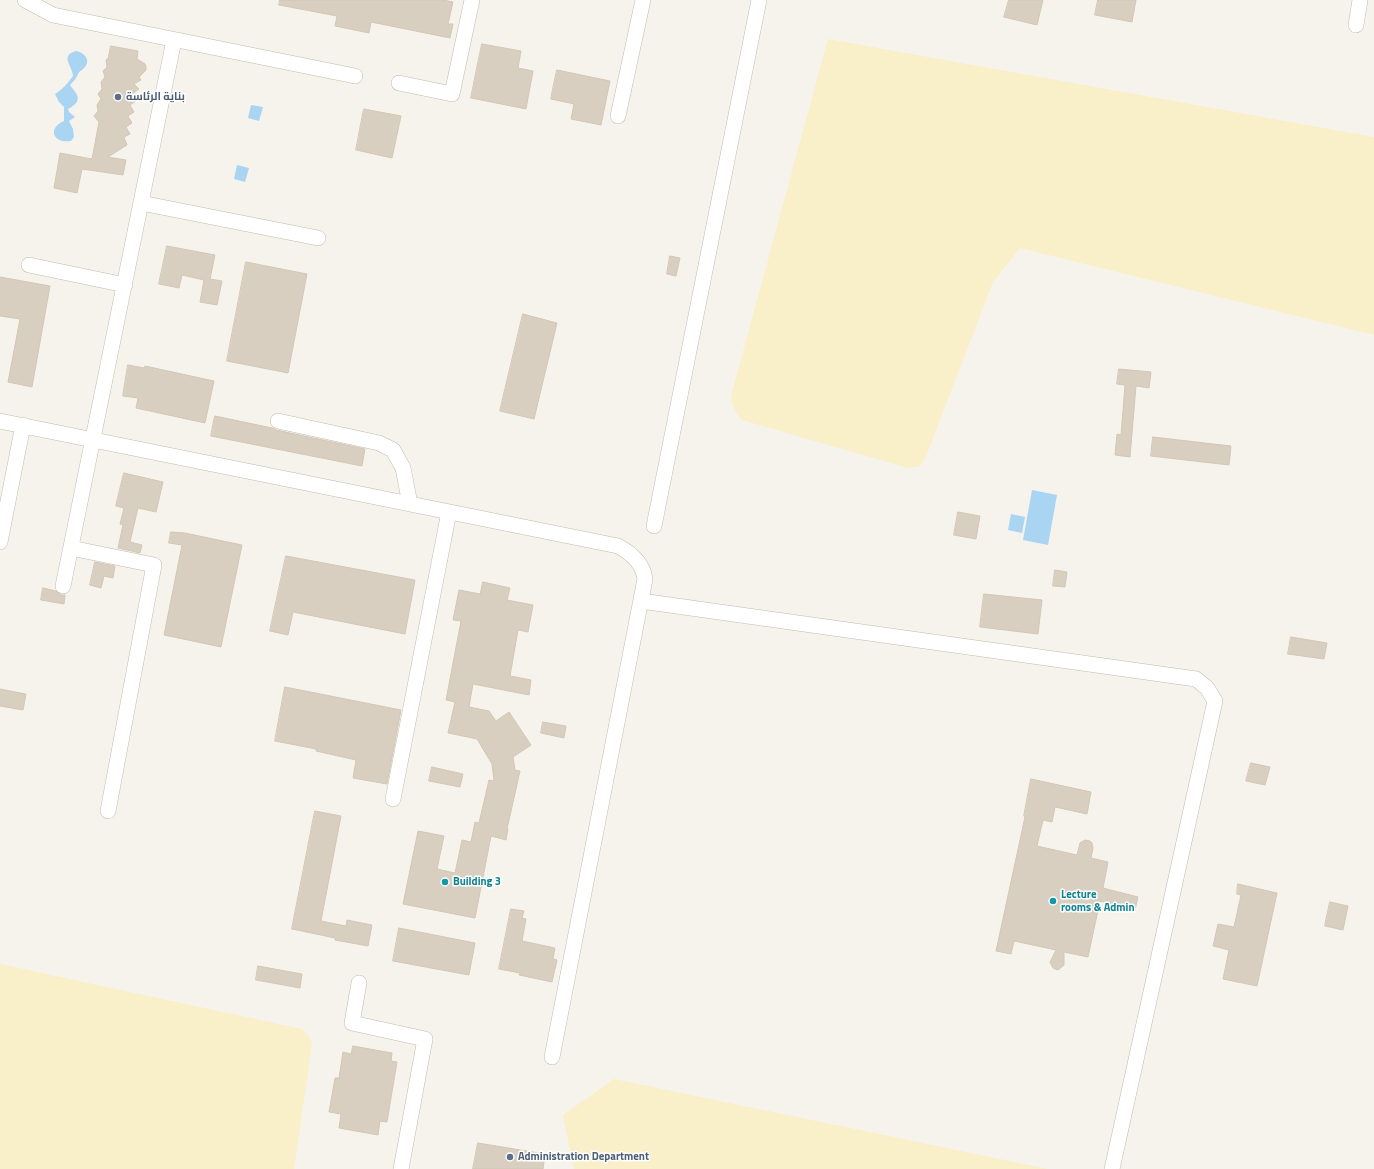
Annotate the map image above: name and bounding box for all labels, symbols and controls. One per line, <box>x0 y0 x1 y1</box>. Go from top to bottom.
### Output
place label: بناية الرئاسة <box>126 90 185 104</box>
marker: بناية الرئاسة <box>113 92 123 102</box>
place label: Building 3 <box>453 875 501 889</box>
marker: Building 3 <box>440 877 450 887</box>
place label: Lecture rooms & Admin <box>1061 888 1135 914</box>
marker: Lecture rooms & Admin <box>1048 896 1058 906</box>
place label: Administration Department <box>518 1150 649 1164</box>
marker: Administration Department <box>505 1152 515 1162</box>

